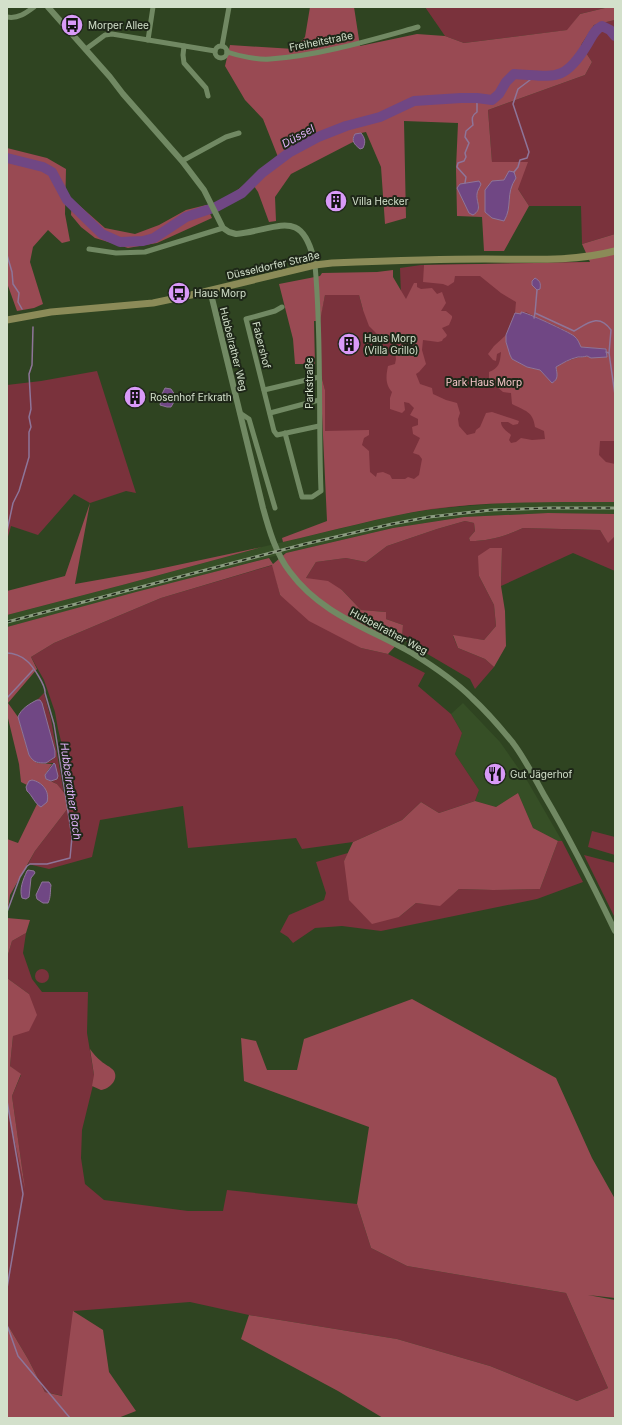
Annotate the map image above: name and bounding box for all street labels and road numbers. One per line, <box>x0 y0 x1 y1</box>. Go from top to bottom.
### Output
street label: Freiheitstraße <box>288 29 354 53</box>
street label: Düsseldorfer Straße <box>225 248 321 282</box>
street label: Hubbelrather Weg <box>218 306 250 392</box>
street label: Fabershof <box>250 320 274 370</box>
street label: Parkstraße <box>303 357 315 409</box>
street label: Hubbelrather Weg <box>348 605 430 657</box>

